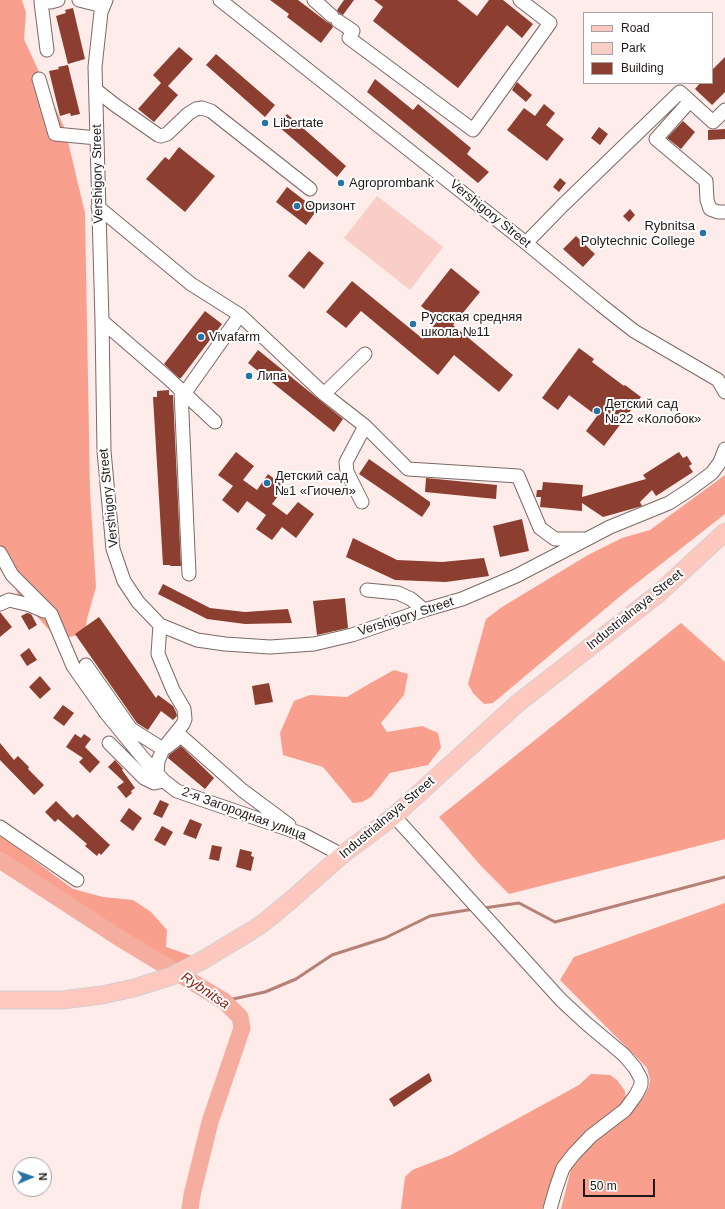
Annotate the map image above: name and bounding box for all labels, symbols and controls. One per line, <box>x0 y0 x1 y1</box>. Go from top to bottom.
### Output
legend <box>583 12 713 84</box>
text: Road <box>621 21 650 35</box>
text: Park <box>621 41 646 55</box>
text: Building <box>621 61 664 75</box>
place label: Libertate <box>273 115 324 131</box>
marker: Libertate <box>260 118 270 128</box>
street label: Vershigory Street <box>89 124 107 224</box>
place label: Agroprombank <box>349 175 434 191</box>
street label: Vershigory Street <box>446 177 534 251</box>
marker: Agroprombank <box>336 178 346 188</box>
place label: Оризонт <box>305 198 356 214</box>
marker: Оризонт <box>292 201 302 211</box>
place label: Rybnitsa Polytechnic College <box>581 218 695 249</box>
marker: Rybnitsa Polytechnic College <box>698 228 708 238</box>
place label: Русская средняя школа №11 <box>421 309 522 340</box>
marker: Русская средняя школа №11 <box>408 319 418 329</box>
place label: Vivafarm <box>209 329 260 345</box>
marker: Vivafarm <box>196 332 206 342</box>
place label: Липа <box>257 368 287 384</box>
marker: Липа <box>244 371 254 381</box>
place label: Детский сад №22 «Колобок» <box>605 396 701 427</box>
marker: Детский сад №22 «Колобок» <box>592 406 602 416</box>
street label: Vershigory Street <box>96 448 122 548</box>
place label: Детский сад №1 «Гиочел» <box>275 468 356 499</box>
marker: Детский сад №1 «Гиочел» <box>262 478 272 488</box>
street label: Industrialnaya Street <box>584 566 686 654</box>
street label: Vershigory Street <box>356 594 456 640</box>
street label: Industrialnaya Street <box>336 774 438 862</box>
street label: 2-я Загородная улица <box>180 784 308 844</box>
water label: Rybnitsa <box>178 969 232 1013</box>
north arrow <box>12 1157 52 1197</box>
scale bar <box>585 1171 657 1197</box>
text: N <box>37 1172 49 1181</box>
text: 50 m <box>590 1179 617 1193</box>

